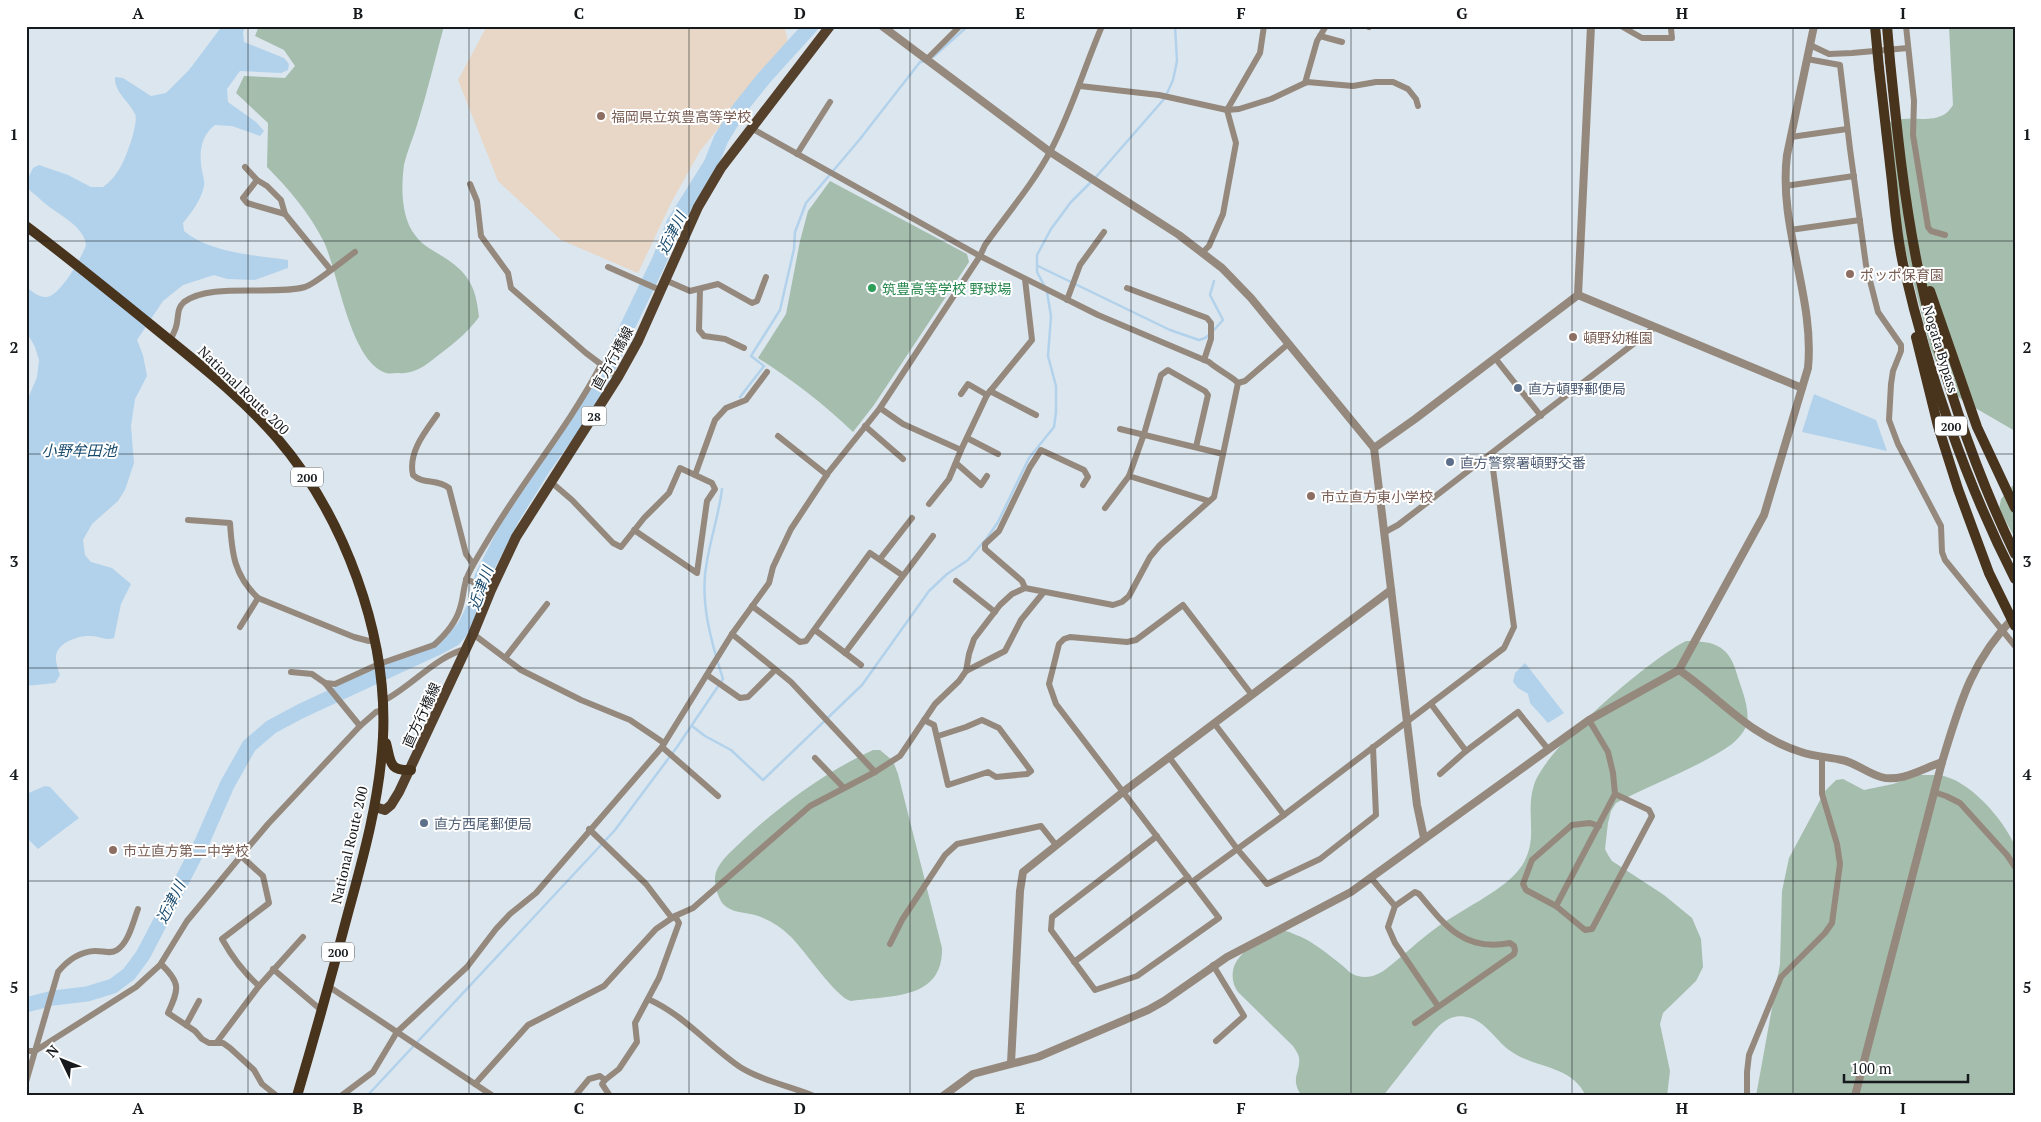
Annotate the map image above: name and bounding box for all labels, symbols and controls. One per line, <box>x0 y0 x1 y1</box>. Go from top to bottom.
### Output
text: A <box>132 2 144 24</box>
text: B <box>353 2 363 24</box>
text: C <box>574 2 584 24</box>
text: D <box>794 2 806 24</box>
text: E <box>1015 2 1025 24</box>
text: F <box>1236 2 1246 24</box>
text: G <box>1456 2 1468 24</box>
text: H <box>1676 2 1688 24</box>
text: I <box>1900 2 1906 24</box>
place label: 福岡県立筑豊高等学校 <box>611 107 751 126</box>
marker: 福岡県立筑豊高等学校 <box>595 110 607 122</box>
text: 1 <box>9 123 19 145</box>
text: 1 <box>2022 123 2032 145</box>
water label: 近津川 <box>652 207 691 258</box>
place label: ポッポ保育園 <box>1860 265 1944 284</box>
marker: ポッポ保育園 <box>1844 268 1856 280</box>
place label: 筑豊高等学校 野球場 <box>882 279 1011 298</box>
marker: 筑豊高等学校 野球場 <box>866 282 878 294</box>
street label: Nogata Bypass <box>1919 303 1963 395</box>
street label: 直方行橋線 <box>587 323 637 393</box>
place label: 頓野幼稚園 <box>1583 328 1653 347</box>
marker: 頓野幼稚園 <box>1567 331 1579 343</box>
text: 2 <box>9 336 19 358</box>
text: 2 <box>2022 336 2032 358</box>
street label: National Route 200 <box>194 342 294 438</box>
place label: 直方頓野郵便局 <box>1528 379 1626 398</box>
marker: 直方頓野郵便局 <box>1512 382 1524 394</box>
road number: 28 <box>582 406 606 426</box>
road number: 200 <box>1935 416 1967 436</box>
water label: 小野牟田池 <box>41 440 118 460</box>
place label: 直方警察署頓野交番 <box>1460 453 1586 472</box>
marker: 直方警察署頓野交番 <box>1444 456 1456 468</box>
road number: 200 <box>291 468 323 487</box>
place label: 市立直方東小学校 <box>1321 487 1433 506</box>
marker: 市立直方東小学校 <box>1305 490 1317 502</box>
text: 3 <box>9 550 19 572</box>
text: 3 <box>2022 550 2032 572</box>
water label: 近津川 <box>463 562 498 613</box>
street label: 直方行橋線 <box>398 679 444 751</box>
text: 4 <box>9 763 19 785</box>
text: 4 <box>2022 763 2032 785</box>
street label: National Route 200 <box>326 784 372 906</box>
place label: 直方西尾郵便局 <box>434 814 532 833</box>
marker: 直方西尾郵便局 <box>418 817 430 829</box>
place label: 市立直方第二中学校 <box>123 841 249 860</box>
marker: 市立直方第二中学校 <box>107 844 119 856</box>
water label: 近津川 <box>151 876 190 927</box>
road number: 200 <box>322 942 354 962</box>
text: 5 <box>9 976 19 998</box>
text: 5 <box>2022 976 2032 998</box>
north arrow <box>38 1034 88 1084</box>
text: N <box>42 1040 63 1061</box>
scale bar <box>1844 1052 1967 1084</box>
text: 100 m <box>1851 1058 1892 1078</box>
text: A <box>132 1097 144 1119</box>
text: B <box>353 1097 363 1119</box>
text: C <box>574 1097 584 1119</box>
text: D <box>794 1097 806 1119</box>
text: E <box>1015 1097 1025 1119</box>
text: F <box>1236 1097 1246 1119</box>
text: G <box>1456 1097 1468 1119</box>
text: H <box>1676 1097 1688 1119</box>
text: I <box>1900 1097 1906 1119</box>

